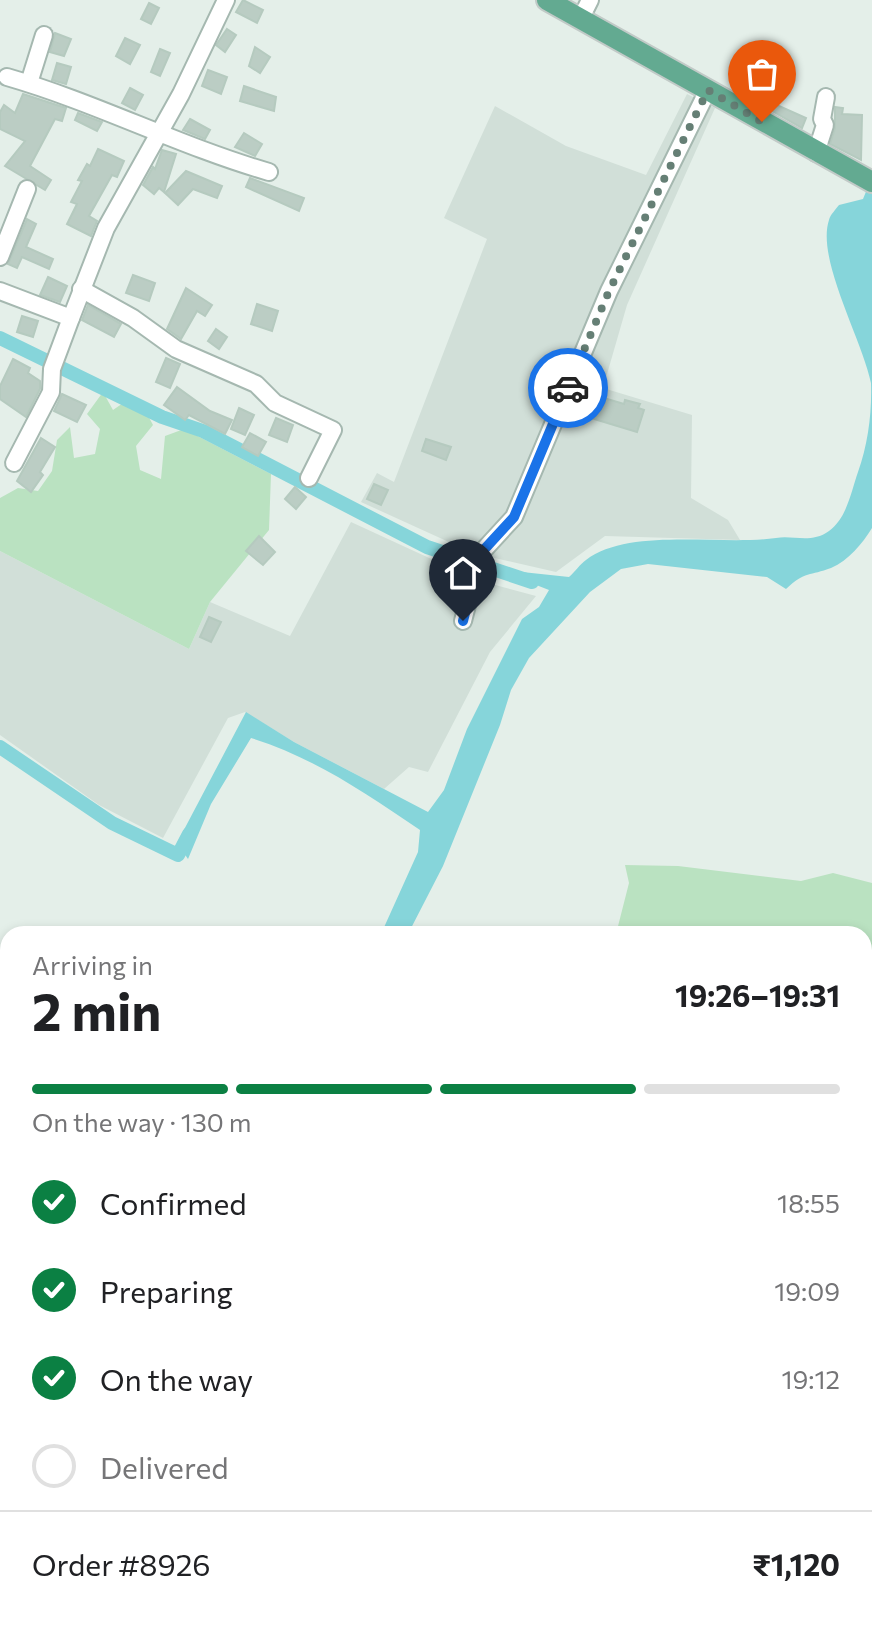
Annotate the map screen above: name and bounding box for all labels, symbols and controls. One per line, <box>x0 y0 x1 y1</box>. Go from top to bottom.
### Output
pin <box>728 40 796 122</box>
icon: bag <box>740 52 784 96</box>
courier <box>528 348 608 428</box>
icon: car <box>546 366 590 410</box>
pin <box>429 539 497 621</box>
icon: home <box>441 551 485 595</box>
text: Arriving in <box>32 949 153 980</box>
text: 19:26–19:31 <box>675 976 840 1013</box>
text: 2 min <box>32 978 161 1042</box>
text: On the way · 130 m <box>32 1106 251 1137</box>
icon: check <box>32 1180 76 1224</box>
text: Confirmed <box>100 1184 247 1221</box>
text: 18:55 <box>777 1187 840 1218</box>
icon: check <box>32 1268 76 1312</box>
text: Preparing <box>100 1272 233 1309</box>
text: 19:09 <box>774 1275 840 1306</box>
icon: check <box>32 1356 76 1400</box>
text: On the way <box>100 1360 253 1397</box>
text: 19:12 <box>781 1363 840 1394</box>
text: Delivered <box>100 1448 229 1485</box>
text: Order #8926 <box>32 1545 210 1582</box>
text: ₹1,120 <box>752 1545 840 1582</box>

